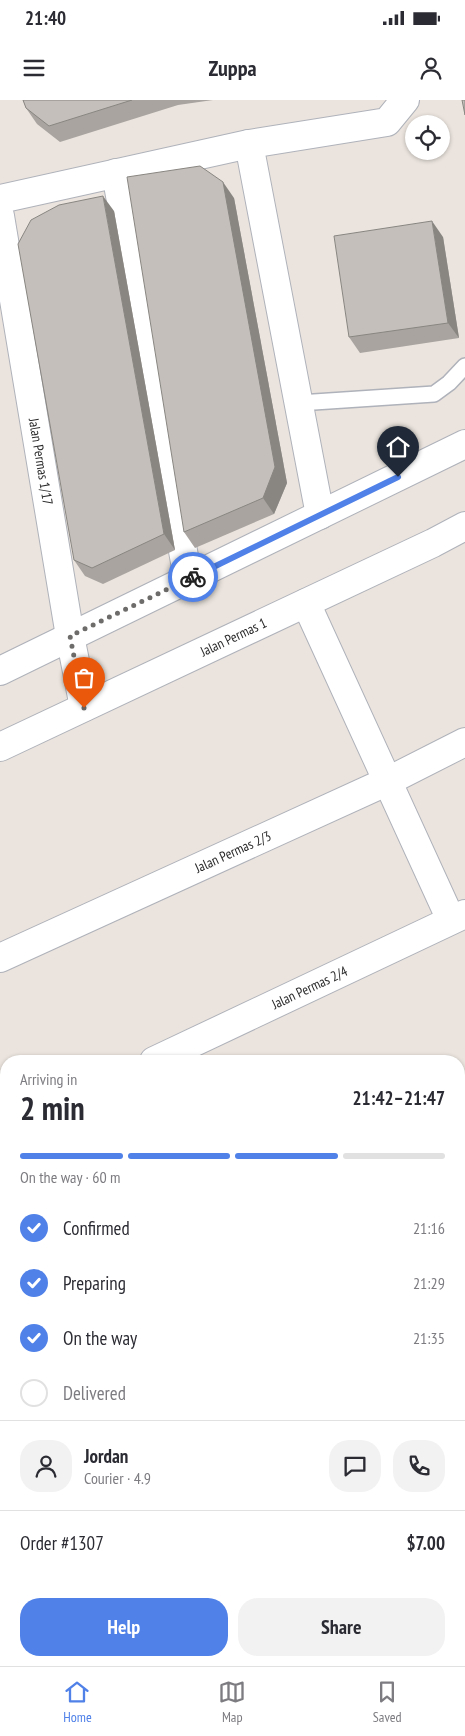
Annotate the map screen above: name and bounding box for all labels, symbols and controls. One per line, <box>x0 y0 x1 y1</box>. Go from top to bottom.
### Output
text: 21:40 <box>25 6 66 30</box>
icon: menu <box>20 54 48 82</box>
text: Zuppa <box>208 54 257 82</box>
icon: person <box>417 54 445 82</box>
map controls <box>405 115 450 160</box>
button: locate <box>405 115 450 160</box>
street label: Jalan Permas 1/17 <box>25 416 57 507</box>
pin <box>377 426 419 477</box>
icon: home <box>384 433 412 461</box>
courier <box>168 552 218 602</box>
icon: bike <box>179 563 207 591</box>
street label: Jalan Permas 1 <box>196 614 269 661</box>
pin <box>63 657 105 708</box>
icon: bag <box>70 664 98 692</box>
street label: Jalan Permas 2/3 <box>191 827 274 877</box>
street label: Jalan Permas 2/4 <box>268 962 351 1014</box>
text: Arriving in <box>20 1069 77 1089</box>
text: 21:42–21:47 <box>352 1086 445 1110</box>
text: 2 min <box>20 1087 85 1129</box>
text: On the way · 60 m <box>20 1167 120 1187</box>
icon: check <box>20 1214 48 1242</box>
text: Confirmed <box>63 1216 130 1240</box>
text: 21:16 <box>413 1218 445 1238</box>
icon: check <box>20 1269 48 1297</box>
text: Preparing <box>63 1271 126 1295</box>
text: 21:29 <box>413 1273 445 1293</box>
icon: check <box>20 1324 48 1352</box>
text: On the way <box>63 1326 137 1350</box>
text: 21:35 <box>413 1328 445 1348</box>
text: Delivered <box>63 1381 126 1405</box>
button: person <box>20 1440 72 1492</box>
button: chat <box>329 1440 381 1492</box>
button: phone <box>393 1440 445 1492</box>
text: Jordan <box>84 1444 128 1468</box>
text: Courier · 4.9 <box>84 1468 151 1488</box>
text: Order #1307 <box>20 1531 104 1555</box>
text: $7.00 <box>407 1531 445 1555</box>
button: Help <box>20 1598 228 1656</box>
button: Share <box>238 1598 445 1656</box>
tab: Home <box>63 1678 92 1726</box>
tab: Map <box>218 1678 246 1726</box>
tab: Saved <box>373 1678 402 1726</box>

